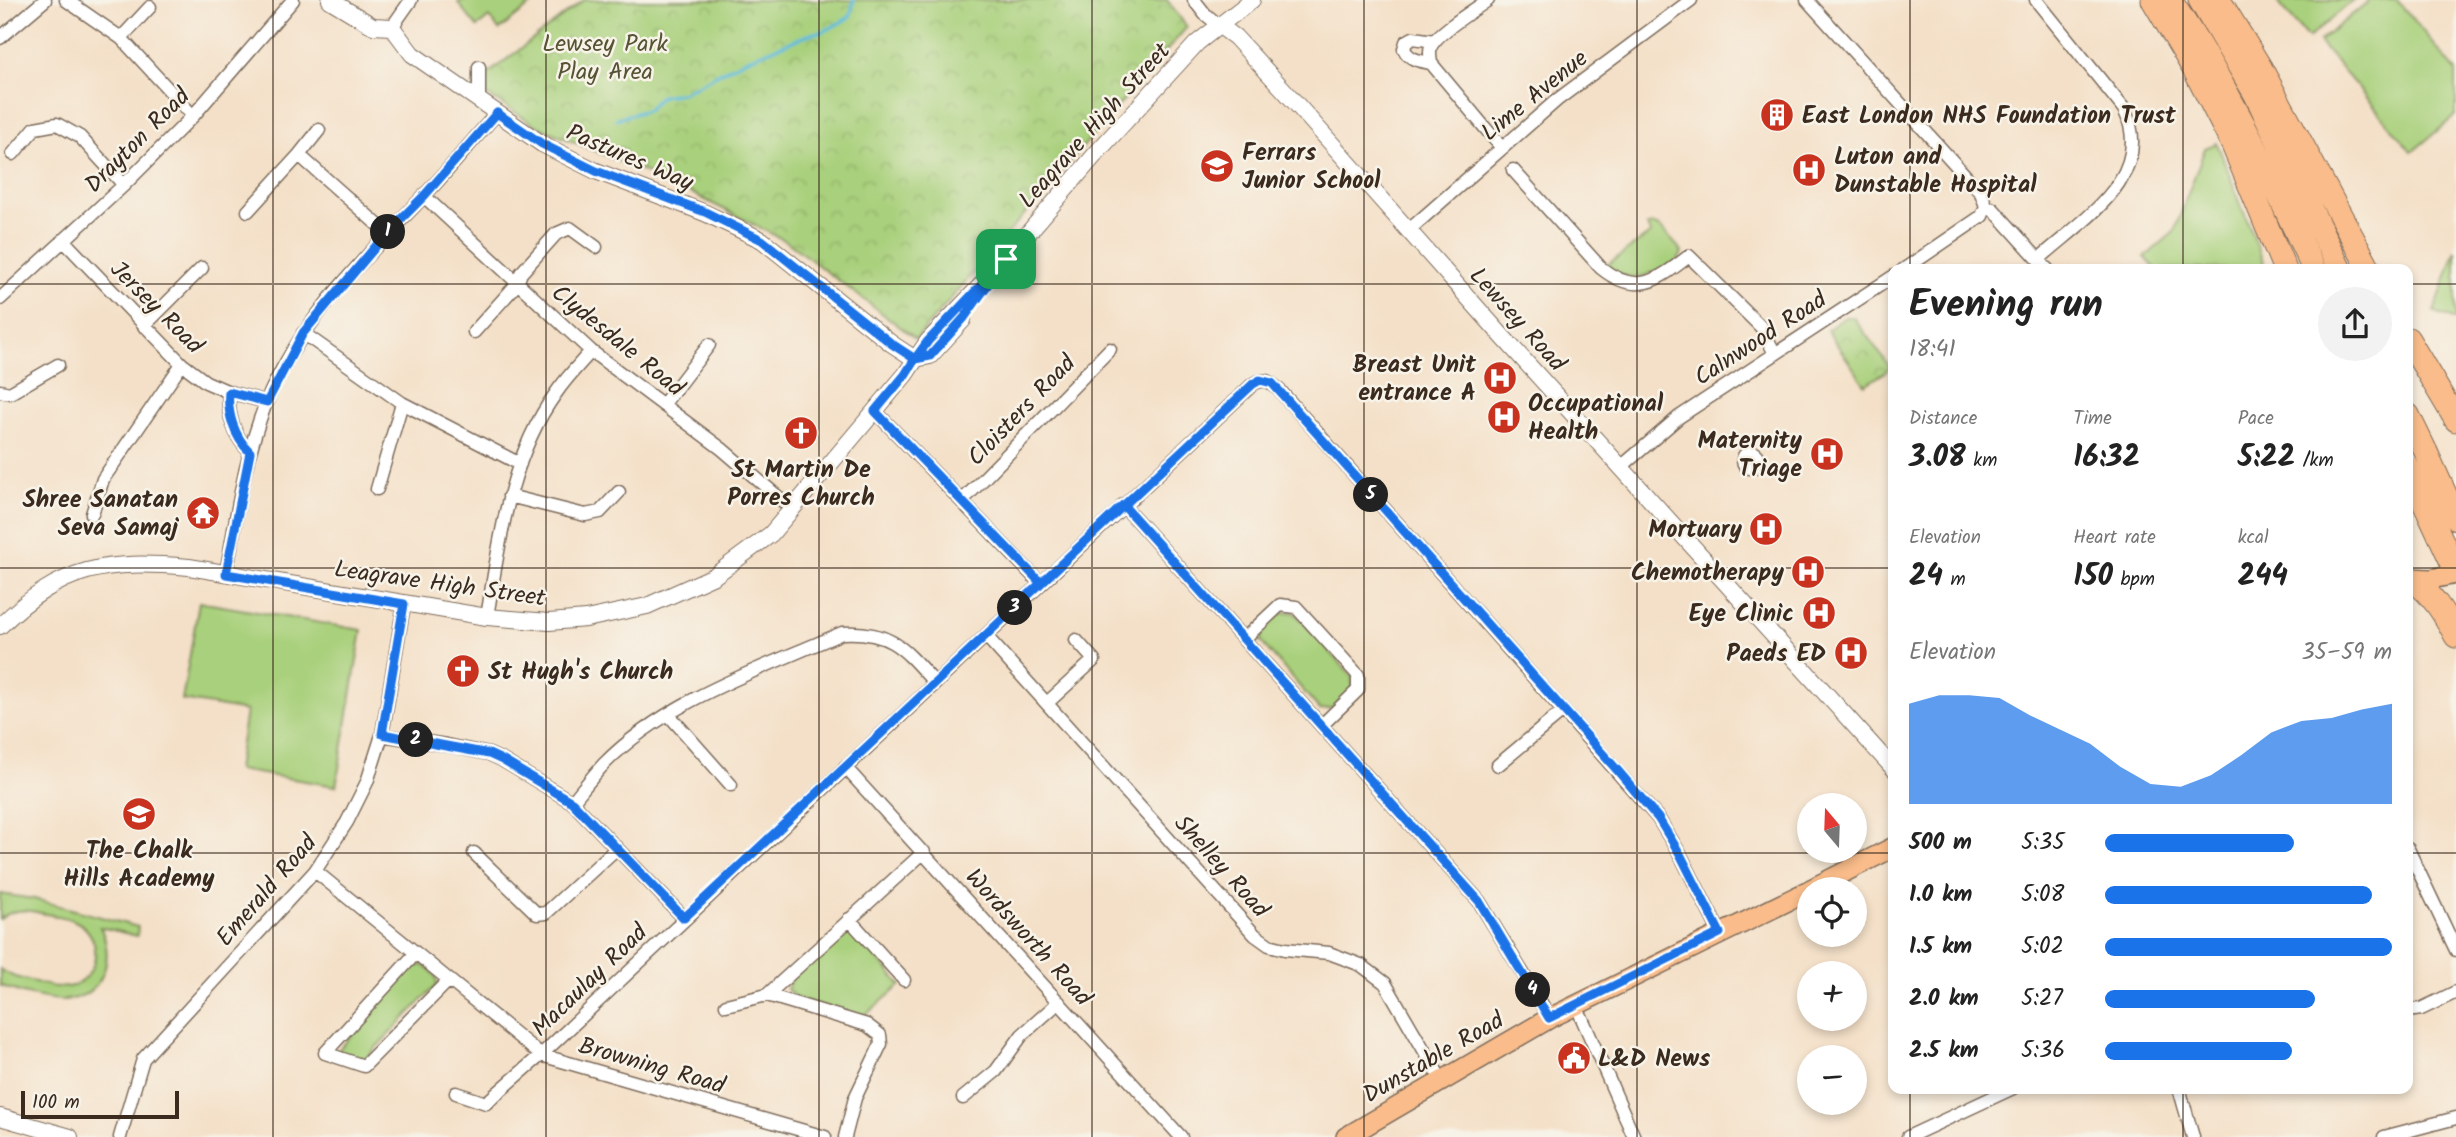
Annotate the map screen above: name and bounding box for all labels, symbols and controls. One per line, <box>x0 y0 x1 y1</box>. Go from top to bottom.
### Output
park label: Lewsey Park Play Area <box>542 25 668 92</box>
street label: Leagrave High Street <box>1009 33 1181 218</box>
street label: Lime Avenue <box>1473 40 1597 152</box>
street label: Drayton Road <box>76 78 201 203</box>
building icon: East London NHS Foundation Trust <box>1758 96 1796 134</box>
place label: East London NHS Foundation Trust <box>1802 97 2177 136</box>
street label: Pastures Way <box>560 114 700 203</box>
place label: Ferrars Junior School <box>1242 134 1381 201</box>
place label: Luton and Dunstable Hospital <box>1834 138 2037 205</box>
school or university icon: Ferrars Junior School <box>1198 147 1236 185</box>
hospital icon: Luton and Dunstable Hospital <box>1790 151 1828 189</box>
pin: 1 <box>370 215 406 250</box>
text: 1 <box>385 216 390 246</box>
pin <box>976 229 1036 289</box>
icon: arrive <box>987 240 1025 278</box>
street label: Jersey Road <box>100 252 213 365</box>
street label: Lewsey Road <box>1459 259 1576 382</box>
street label: Clydesdale Road <box>542 275 693 408</box>
text: Evening run <box>1909 276 2103 336</box>
street label: Calnwood Road <box>1686 281 1836 397</box>
button: share <box>2318 287 2392 361</box>
text: 18:41 <box>1909 332 1956 368</box>
street label: Cloisters Road <box>958 345 1087 476</box>
place label: Breast Unit entrance A <box>1352 346 1477 413</box>
hospital icon: Breast Unit entrance A <box>1481 359 1519 397</box>
place label: Occupational Health <box>1528 385 1664 452</box>
hospital icon: Occupational Health <box>1485 398 1523 436</box>
text: Distance <box>1909 404 1977 434</box>
text: Time <box>2073 404 2112 434</box>
text: Pace <box>2238 404 2274 434</box>
church icon: St Martin De Porres Church <box>782 414 820 452</box>
place label: Maternity Triage <box>1698 422 1803 489</box>
text: 3.08 <box>1909 434 1966 482</box>
text: 16:32 <box>2073 434 2140 482</box>
text: 5:22 <box>2238 434 2295 482</box>
hospital icon: Maternity Triage <box>1808 435 1846 473</box>
text: km <box>1966 446 1997 476</box>
text: /km <box>2295 446 2334 476</box>
place label: St Martin De Porres Church <box>727 451 875 518</box>
pin: 5 <box>1354 477 1388 512</box>
text: 5 <box>1366 479 1375 509</box>
place label: Shree Sanatan Seva Samaj <box>23 481 180 548</box>
temple icon: Shree Sanatan Seva Samaj <box>184 494 222 532</box>
hospital icon: Mortuary <box>1747 510 1785 548</box>
place label: Mortuary <box>1648 511 1743 550</box>
text: Elevation <box>1909 523 1981 553</box>
text: Heart rate <box>2073 523 2156 553</box>
text: kcal <box>2238 523 2269 553</box>
street label: Leagrave High Street <box>332 550 549 619</box>
hospital icon: Chemotherapy <box>1789 553 1827 591</box>
text: 24 <box>1909 553 1943 601</box>
text: 150 <box>2073 553 2113 601</box>
text: 244 <box>2238 553 2288 601</box>
place label: Chemotherapy <box>1631 554 1785 593</box>
text: m <box>1943 565 1966 595</box>
text: bpm <box>2113 565 2155 595</box>
pin: 3 <box>998 590 1032 626</box>
text: 3 <box>1009 592 1020 622</box>
hospital icon: Eye Clinic <box>1800 594 1838 632</box>
place label: Eye Clinic <box>1689 595 1794 634</box>
hospital icon: Paeds ED <box>1832 634 1870 672</box>
place label: Paeds ED <box>1726 635 1826 674</box>
text: Elevation <box>1909 635 1996 671</box>
text: 35–59 m <box>2301 635 2392 671</box>
church icon: St Hugh's Church <box>444 652 482 690</box>
place label: St Hugh's Church <box>488 653 673 692</box>
pin: 2 <box>398 722 434 758</box>
text: 2 <box>410 724 421 754</box>
north arrow <box>1797 793 1867 863</box>
map controls <box>1797 793 1867 1115</box>
school or university icon: The Chalk Hills Academy <box>120 795 158 833</box>
street label: Shelley Road <box>1164 806 1279 928</box>
street label: Emerald Road <box>207 825 328 956</box>
text: 500 m <box>1909 825 1972 861</box>
text: 5:35 <box>2021 825 2065 861</box>
place label: The Chalk Hills Academy <box>64 832 215 899</box>
street label: Wordsworth Road <box>955 860 1101 1017</box>
button: locate <box>1797 877 1867 947</box>
text: 1.0 km <box>1909 877 1972 913</box>
text: 5:08 <box>2021 877 2064 913</box>
street label: Macaulay Road <box>523 914 658 1047</box>
text: 1.5 km <box>1909 929 1972 965</box>
text: 5:02 <box>2021 929 2064 965</box>
button: + <box>1797 961 1867 1031</box>
pin: 4 <box>1516 972 1550 1007</box>
text: 4 <box>1527 974 1538 1004</box>
text: 2.0 km <box>1909 981 1979 1017</box>
text: 5:27 <box>2021 981 2063 1017</box>
street label: Dunstable Road <box>1356 1001 1513 1115</box>
street label: Browning Road <box>574 1027 730 1106</box>
text: 2.5 km <box>1909 1033 1979 1069</box>
text: 5:36 <box>2021 1033 2065 1069</box>
public building icon: L&D News <box>1555 1039 1593 1077</box>
place label: L&D News <box>1598 1040 1710 1079</box>
button: − <box>1797 1045 1867 1115</box>
scale bar <box>21 1088 178 1120</box>
text: 100 m <box>32 1088 80 1118</box>

